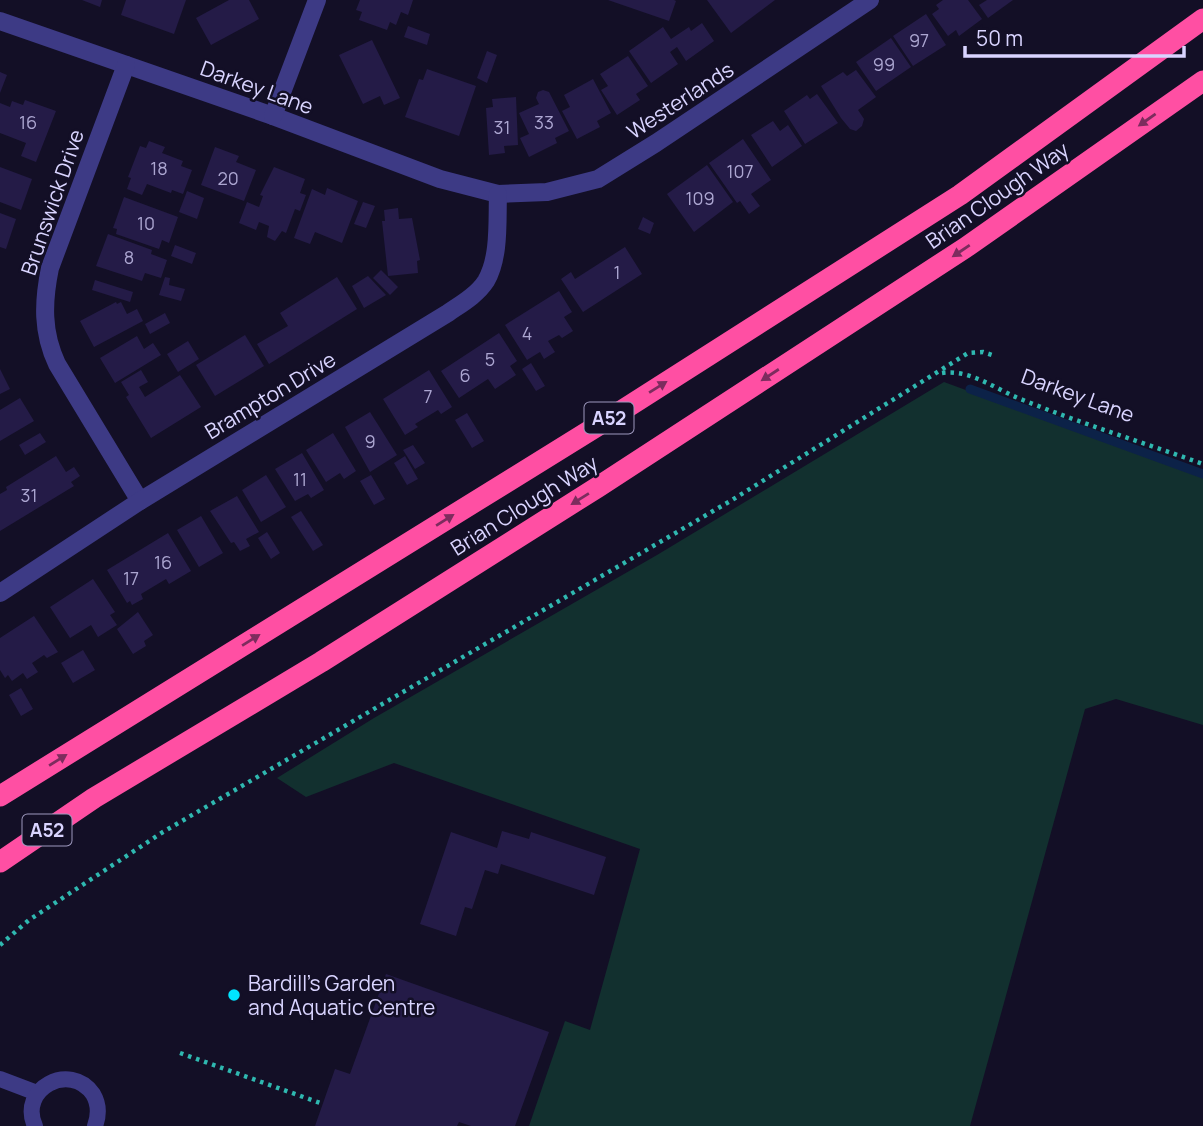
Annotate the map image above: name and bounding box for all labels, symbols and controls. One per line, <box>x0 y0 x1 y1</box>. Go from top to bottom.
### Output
scale bar <box>965 14 1184 58</box>
text: 50 m <box>976 24 1023 52</box>
house number: 97 <box>909 28 929 52</box>
house number: 99 <box>873 52 895 76</box>
street label: Darkey Lane <box>197 54 317 120</box>
street label: Westerlands <box>621 55 739 145</box>
house number: 16 <box>19 110 37 134</box>
house number: 33 <box>534 110 554 134</box>
one-way arrow <box>1138 113 1156 127</box>
house number: 31 <box>494 115 510 139</box>
street label: Brunswick Drive <box>14 125 90 279</box>
street label: Brian Clough Way <box>920 135 1074 255</box>
house number: 18 <box>150 156 168 180</box>
house number: 107 <box>726 159 754 183</box>
house number: 20 <box>217 166 239 190</box>
house number: 109 <box>685 186 715 210</box>
house number: 10 <box>137 211 155 235</box>
one-way arrow <box>952 244 970 258</box>
house number: 8 <box>124 245 134 269</box>
house number: 1 <box>613 260 621 284</box>
house number: 4 <box>522 321 532 345</box>
street label: Brampton Drive <box>199 345 341 445</box>
house number: 5 <box>485 347 495 371</box>
street label: Darkey Lane <box>1018 362 1138 428</box>
house number: 6 <box>459 363 471 387</box>
one-way arrow <box>761 369 780 382</box>
one-way arrow <box>649 381 668 394</box>
house number: 7 <box>423 384 433 408</box>
road number: A52 <box>584 402 634 434</box>
house number: 9 <box>364 429 376 453</box>
street label: Brian Clough Way <box>445 448 603 562</box>
house number: 11 <box>293 467 307 491</box>
house number: 31 <box>21 483 37 507</box>
one-way arrow <box>570 492 589 505</box>
one-way arrow <box>435 514 454 527</box>
house number: 16 <box>154 550 172 574</box>
house number: 17 <box>123 566 139 590</box>
one-way arrow <box>242 634 261 647</box>
one-way arrow <box>48 754 68 767</box>
road number: A52 <box>22 814 72 846</box>
place label: Bardill's Garden and Aquatic Centre <box>248 969 435 1021</box>
marker: Bardill's Garden and Aquatic Centre <box>226 987 242 1003</box>

